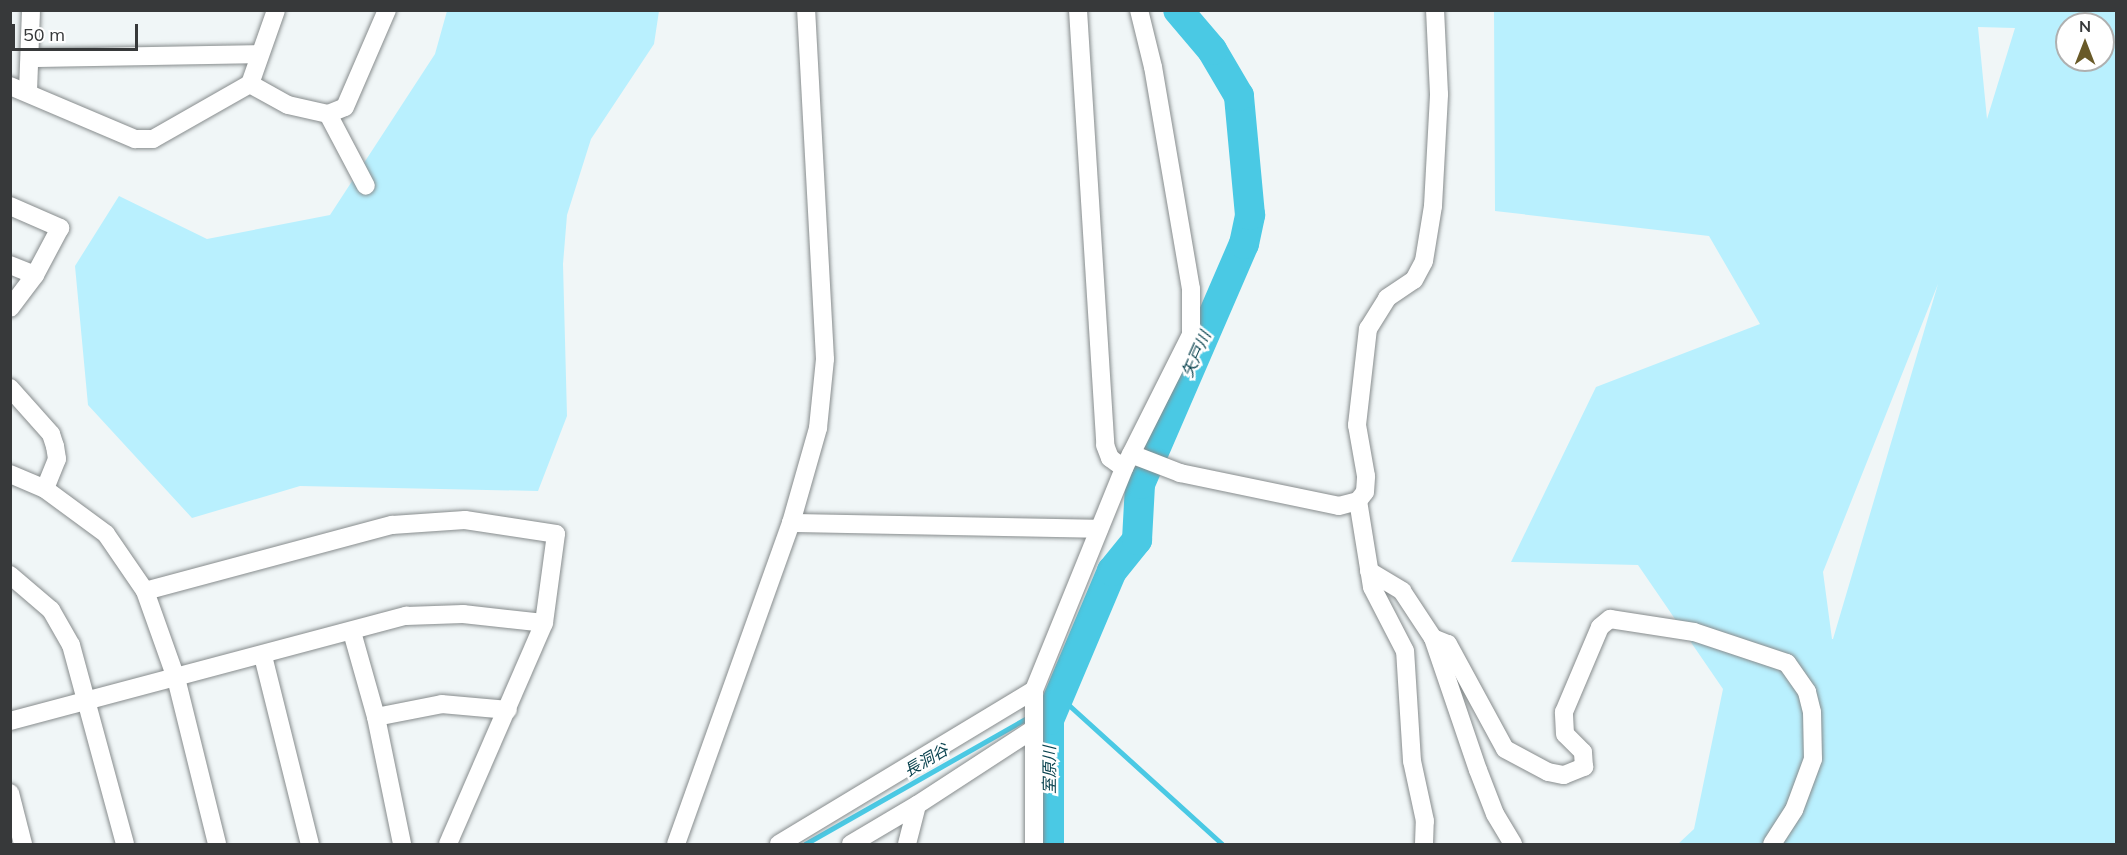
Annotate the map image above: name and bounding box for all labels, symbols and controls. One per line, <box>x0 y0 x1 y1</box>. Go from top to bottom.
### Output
scale bar <box>15 12 141 50</box>
north arrow <box>2055 12 2115 72</box>
text: N <box>2079 16 2091 36</box>
text: 50 m <box>23 23 65 46</box>
water label: 矢戸川 <box>1177 328 1215 380</box>
water label: 長洞谷 <box>900 740 952 780</box>
water label: 室原川 <box>1039 746 1059 794</box>

